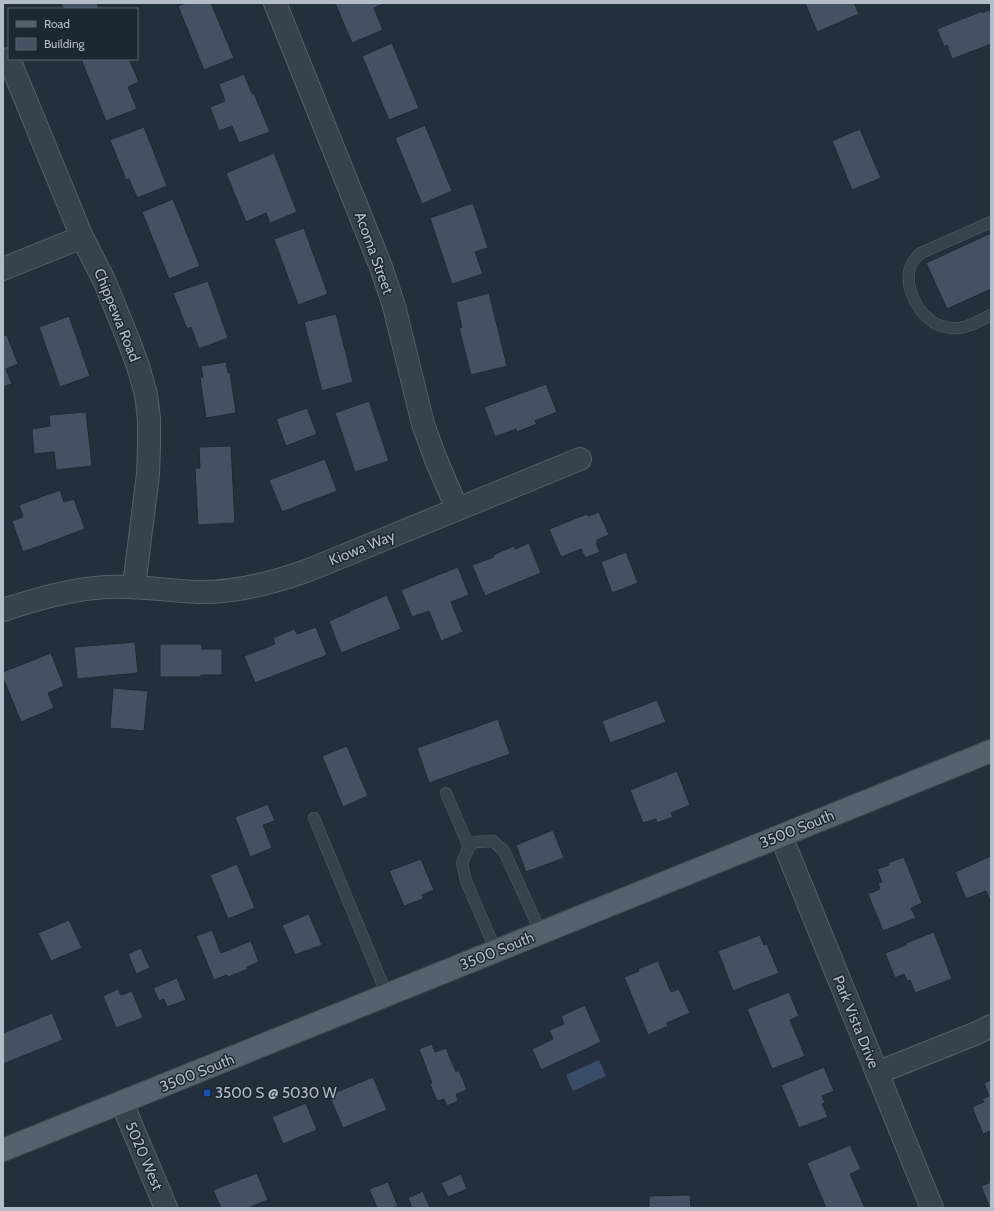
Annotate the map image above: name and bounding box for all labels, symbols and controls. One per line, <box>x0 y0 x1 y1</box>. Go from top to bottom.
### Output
legend <box>8 8 138 60</box>
text: Road <box>44 16 70 31</box>
text: Building <box>44 36 86 51</box>
street label: Acoma Street <box>351 209 397 297</box>
street label: Chippewa Road <box>90 266 144 364</box>
street label: Kiowa Way <box>326 526 398 569</box>
street label: 3500 South <box>757 806 837 852</box>
street label: 3500 South <box>457 928 537 974</box>
street label: Park Vista Drive <box>829 973 883 1072</box>
street label: 3500 South <box>157 1050 237 1096</box>
place label: 3500 S @ 5030 W <box>215 1084 337 1102</box>
marker: 3500 S @ 5030 W <box>202 1088 212 1098</box>
street label: 5020 West <box>121 1119 167 1193</box>

